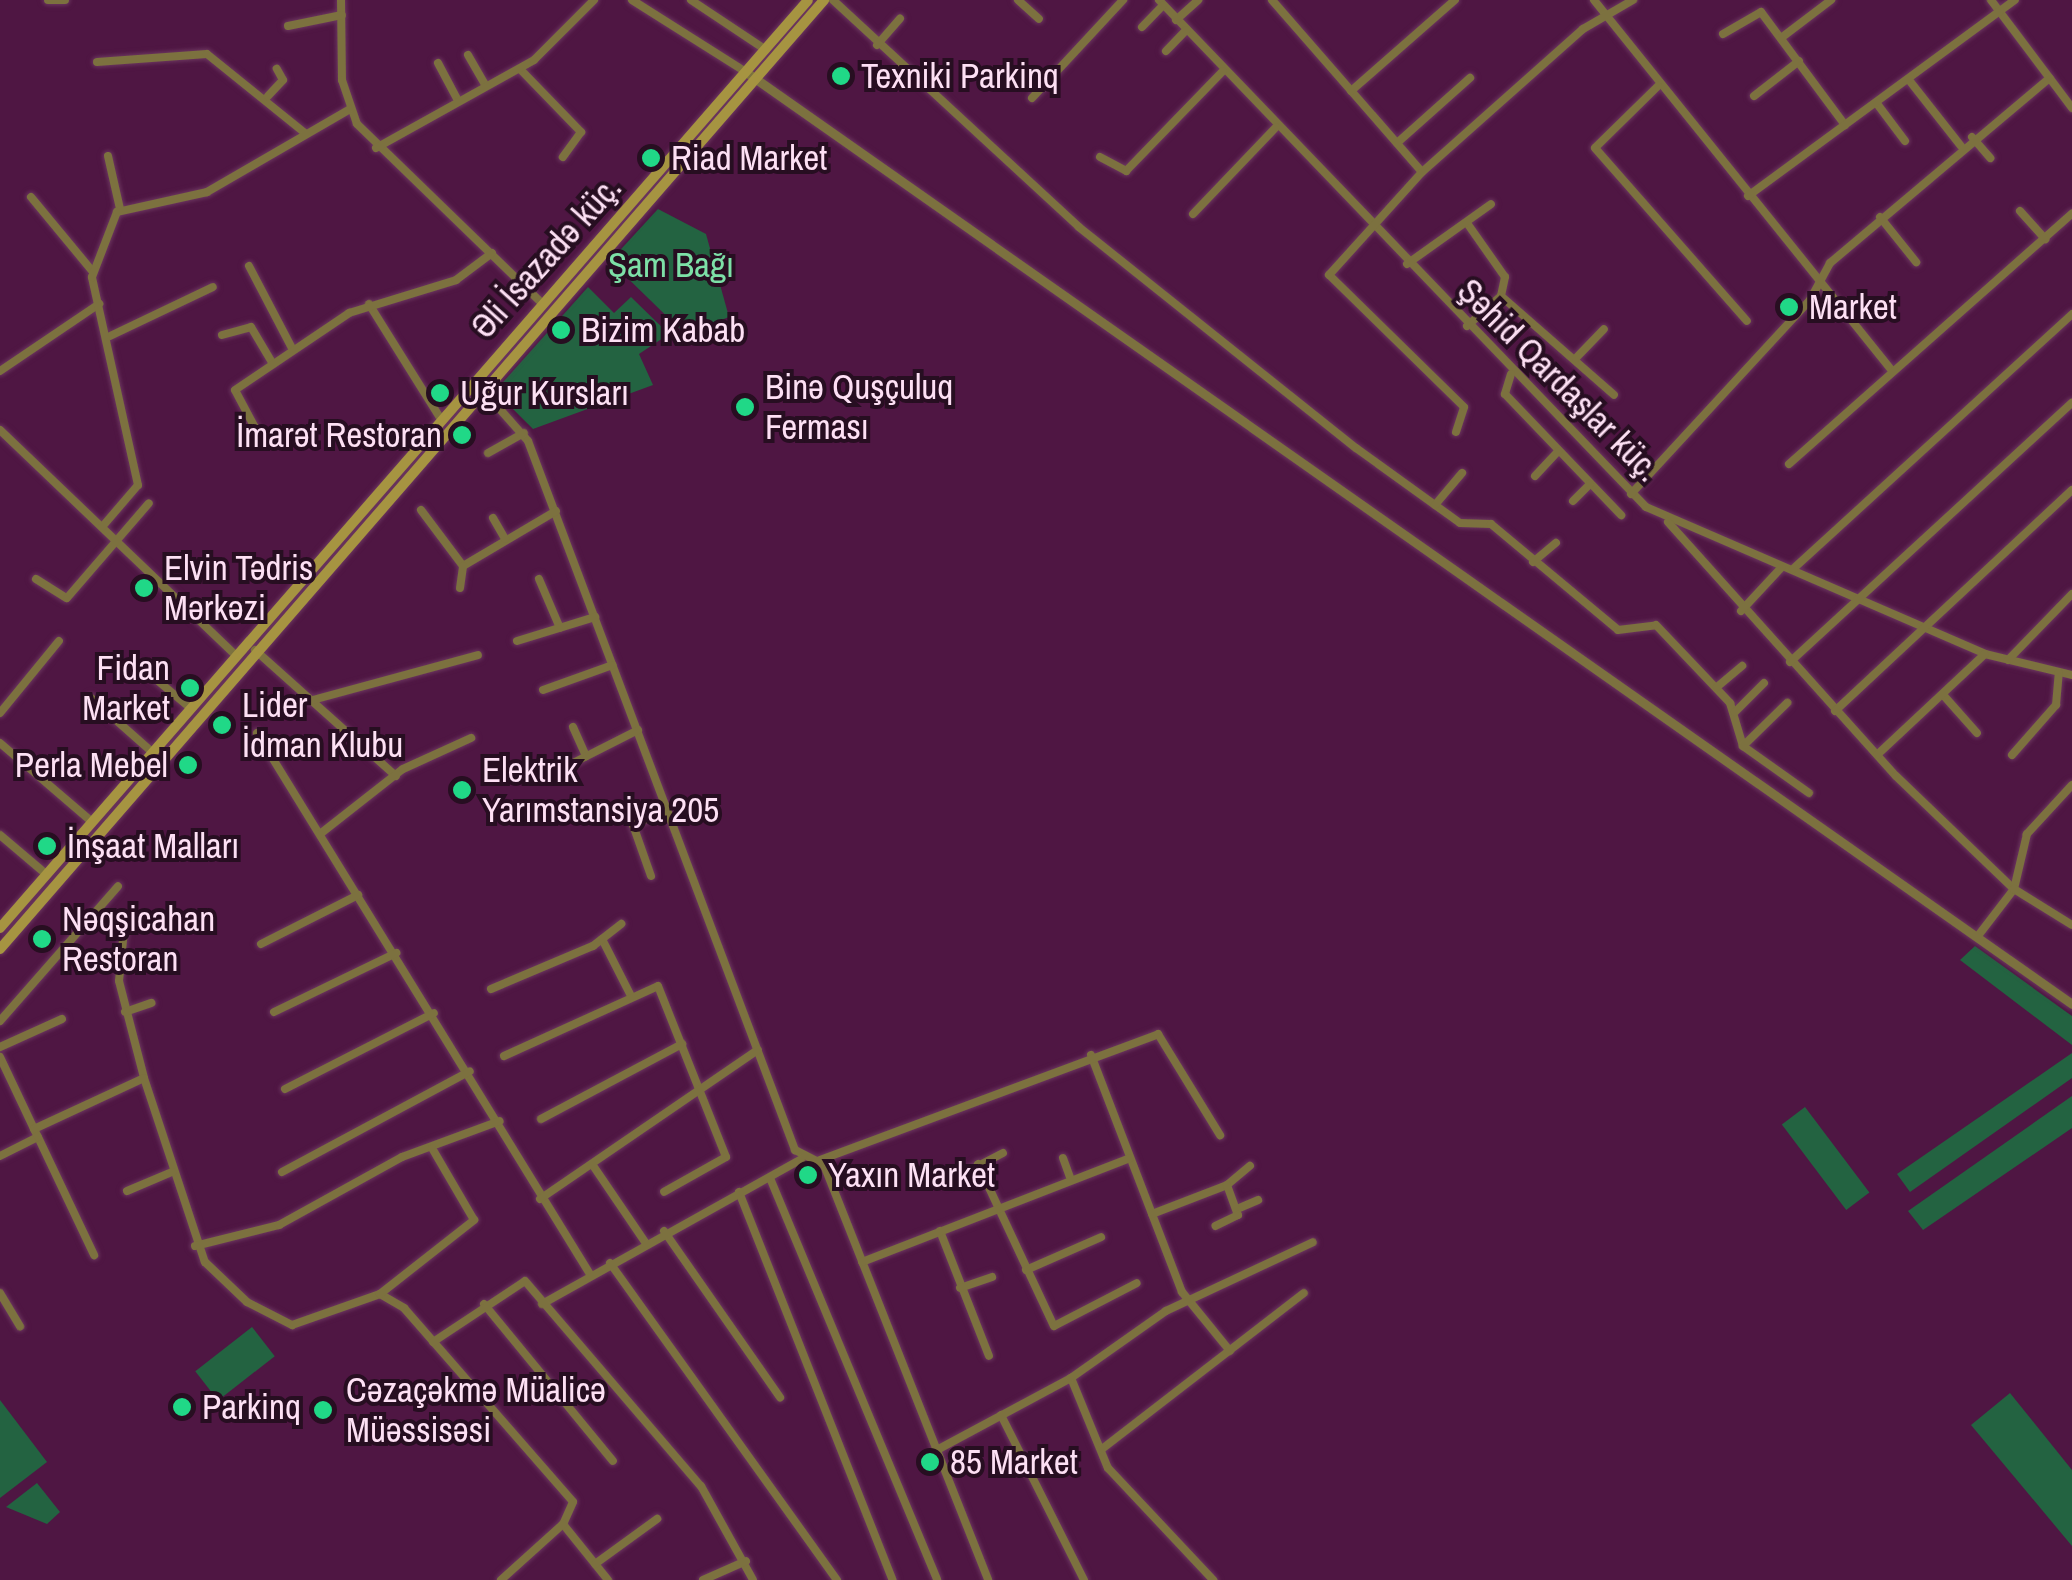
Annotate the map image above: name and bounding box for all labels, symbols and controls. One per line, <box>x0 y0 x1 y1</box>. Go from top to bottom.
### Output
place label: Texniki Parkinq <box>861 55 1059 97</box>
marker: Texniki Parkinq <box>830 65 852 87</box>
place label: Riad Market <box>671 137 827 179</box>
marker: Riad Market <box>640 147 662 169</box>
street label: Əli İsazadə küç. <box>462 167 630 347</box>
park label: Şam Bağı <box>608 244 734 286</box>
street label: Şəhid Qardaşlar küç. <box>1449 270 1669 490</box>
place label: Market <box>1809 286 1897 328</box>
marker: Market <box>1778 296 1800 318</box>
place label: Bizim Kabab <box>581 309 745 351</box>
marker: Bizim Kabab <box>550 319 572 341</box>
place label: Binə Quşçuluq Ferması <box>765 366 953 448</box>
place label: Uğur Kursları <box>460 372 629 414</box>
marker: Uğur Kursları <box>429 382 451 404</box>
marker: Binə Quşçuluq Ferması <box>734 396 756 418</box>
place label: İmarət Restoran <box>236 414 442 456</box>
marker: İmarət Restoran <box>451 424 473 446</box>
place label: Elvin Tədris Mərkəzi <box>164 547 314 629</box>
marker: Elvin Tədris Mərkəzi <box>133 577 155 599</box>
place label: Fidan Market <box>82 647 170 729</box>
marker: Fidan Market <box>179 677 201 699</box>
place label: Lider İdman Klubu <box>242 684 403 766</box>
marker: Lider İdman Klubu <box>211 714 233 736</box>
place label: Perla Mebel <box>15 744 168 786</box>
place label: Elektrik Yarımstansiya 205 <box>482 749 719 831</box>
marker: Perla Mebel <box>177 754 199 776</box>
marker: Elektrik Yarımstansiya 205 <box>451 779 473 801</box>
place label: İnşaat Malları <box>67 825 239 867</box>
marker: İnşaat Malları <box>36 835 58 857</box>
place label: Nəqşicahan Restoran <box>62 898 215 980</box>
marker: Nəqşicahan Restoran <box>31 928 53 950</box>
place label: Yaxın Market <box>828 1154 995 1196</box>
marker: Yaxın Market <box>797 1164 819 1186</box>
place label: Cəzaçəkmə Müalicə Müəssisəsi <box>346 1369 606 1451</box>
place label: Parkinq <box>202 1386 301 1428</box>
marker: Parkinq <box>171 1396 193 1418</box>
marker: Cəzaçəkmə Müalicə Müəssisəsi <box>310 1397 336 1423</box>
place label: 85 Market <box>950 1441 1078 1483</box>
marker: 85 Market <box>919 1451 941 1473</box>

